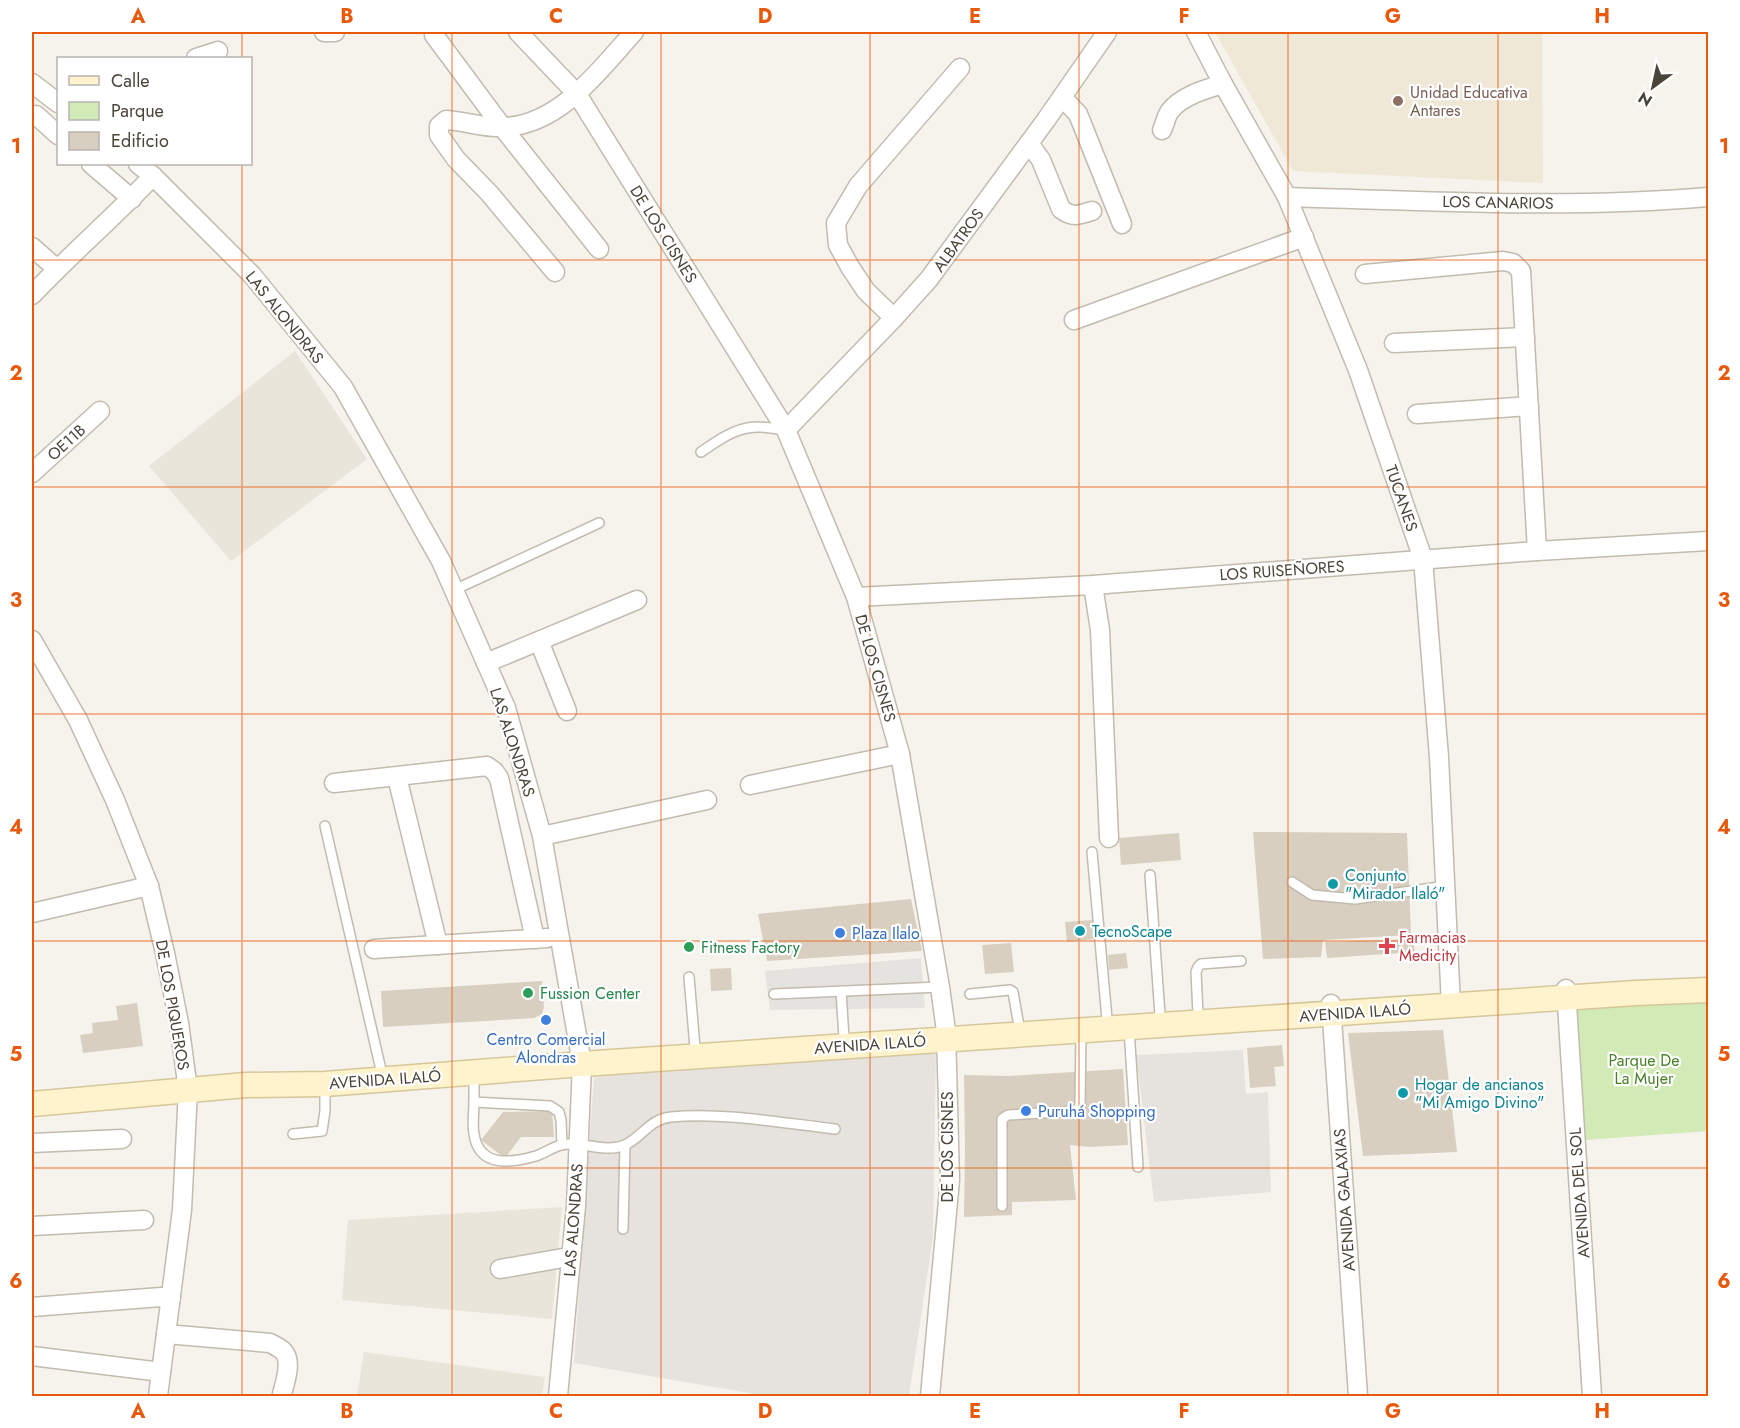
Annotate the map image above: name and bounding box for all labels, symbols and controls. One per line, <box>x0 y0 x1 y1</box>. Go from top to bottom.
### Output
text: A <box>130 2 146 31</box>
text: B <box>340 2 354 31</box>
text: C <box>549 2 563 31</box>
text: D <box>758 2 772 31</box>
text: E <box>969 2 981 31</box>
text: F <box>1178 2 1190 31</box>
text: G <box>1385 2 1401 31</box>
text: H <box>1594 2 1610 31</box>
legend <box>57 57 252 165</box>
north arrow <box>1623 57 1683 117</box>
text: Calle <box>111 68 150 94</box>
place label: Unidad Educativa Antares <box>1410 81 1528 122</box>
text: N <box>1634 86 1657 112</box>
marker: Unidad Educativa Antares <box>1391 94 1405 108</box>
text: Parque <box>111 98 164 124</box>
text: Edificio <box>111 128 169 154</box>
text: 1 <box>11 132 21 161</box>
text: 1 <box>1719 132 1729 161</box>
street label: DE LOS CISNES <box>624 181 703 288</box>
street label: LOS CANARIOS <box>1442 190 1554 215</box>
street label: ALBATROS <box>927 204 990 277</box>
street label: LAS ALONDRAS <box>240 266 329 369</box>
text: 2 <box>9 359 23 388</box>
text: 2 <box>1717 359 1731 388</box>
street label: OE11B <box>42 419 91 466</box>
street label: TUCANES <box>1379 462 1424 535</box>
street label: LOS RUISEÑORES <box>1219 555 1345 586</box>
text: 3 <box>10 586 22 615</box>
text: 3 <box>1718 586 1730 615</box>
street label: DE LOS CISNES <box>849 612 902 725</box>
street label: LAS ALONDRAS <box>484 685 541 800</box>
text: 4 <box>9 813 23 842</box>
text: 4 <box>1717 813 1731 842</box>
place label: Conjunto "Mirador Ilaló" <box>1345 864 1446 905</box>
marker: Conjunto "Mirador Ilaló" <box>1326 877 1340 891</box>
place label: TecnoScape <box>1092 920 1172 943</box>
place label: Plaza Ilalo <box>852 922 920 945</box>
marker: TecnoScape <box>1073 924 1087 938</box>
marker: Plaza Ilalo <box>833 926 847 940</box>
place label: Farmacias Medicity <box>1399 926 1466 967</box>
place label: Fitness Factory <box>701 936 801 959</box>
street label: DE LOS PIQUEROS <box>150 938 195 1072</box>
marker: Farmacias Medicity <box>1380 939 1394 953</box>
marker: Fitness Factory <box>682 940 696 954</box>
place label: Fussion Center <box>540 982 641 1005</box>
marker: Fussion Center <box>521 986 535 1000</box>
street label: AVENIDA ILALÓ <box>1298 997 1412 1028</box>
marker: Centro Comercial Alondras <box>539 1013 553 1027</box>
place label: Centro Comercial Alondras <box>486 1028 606 1069</box>
street label: AVENIDA ILALÓ <box>813 1029 927 1060</box>
text: 5 <box>10 1040 23 1069</box>
text: 5 <box>1718 1040 1731 1069</box>
park label: Parque De La Mujer <box>1609 1049 1679 1090</box>
street label: AVENIDA ILALÓ <box>328 1064 442 1095</box>
place label: Hogar de ancianos "Mi Amigo Divino" <box>1415 1073 1545 1114</box>
marker: Hogar de ancianos "Mi Amigo Divino" <box>1396 1086 1410 1100</box>
street label: DE LOS CISNES <box>936 1091 959 1203</box>
place label: Puruhá Shopping <box>1038 1100 1156 1123</box>
marker: Puruhá Shopping <box>1019 1104 1033 1118</box>
street label: AVENIDA DEL SOL <box>1563 1126 1596 1259</box>
street label: AVENIDA GALAXIAS <box>1328 1127 1361 1272</box>
street label: LAS ALONDRAS <box>558 1162 589 1277</box>
text: 6 <box>9 1267 23 1296</box>
text: 6 <box>1717 1267 1731 1296</box>
text: A <box>130 1397 146 1426</box>
text: B <box>340 1397 354 1426</box>
text: C <box>549 1397 563 1426</box>
text: D <box>758 1397 772 1426</box>
text: E <box>969 1397 981 1426</box>
text: F <box>1178 1397 1190 1426</box>
text: G <box>1385 1397 1401 1426</box>
text: H <box>1594 1397 1610 1426</box>

